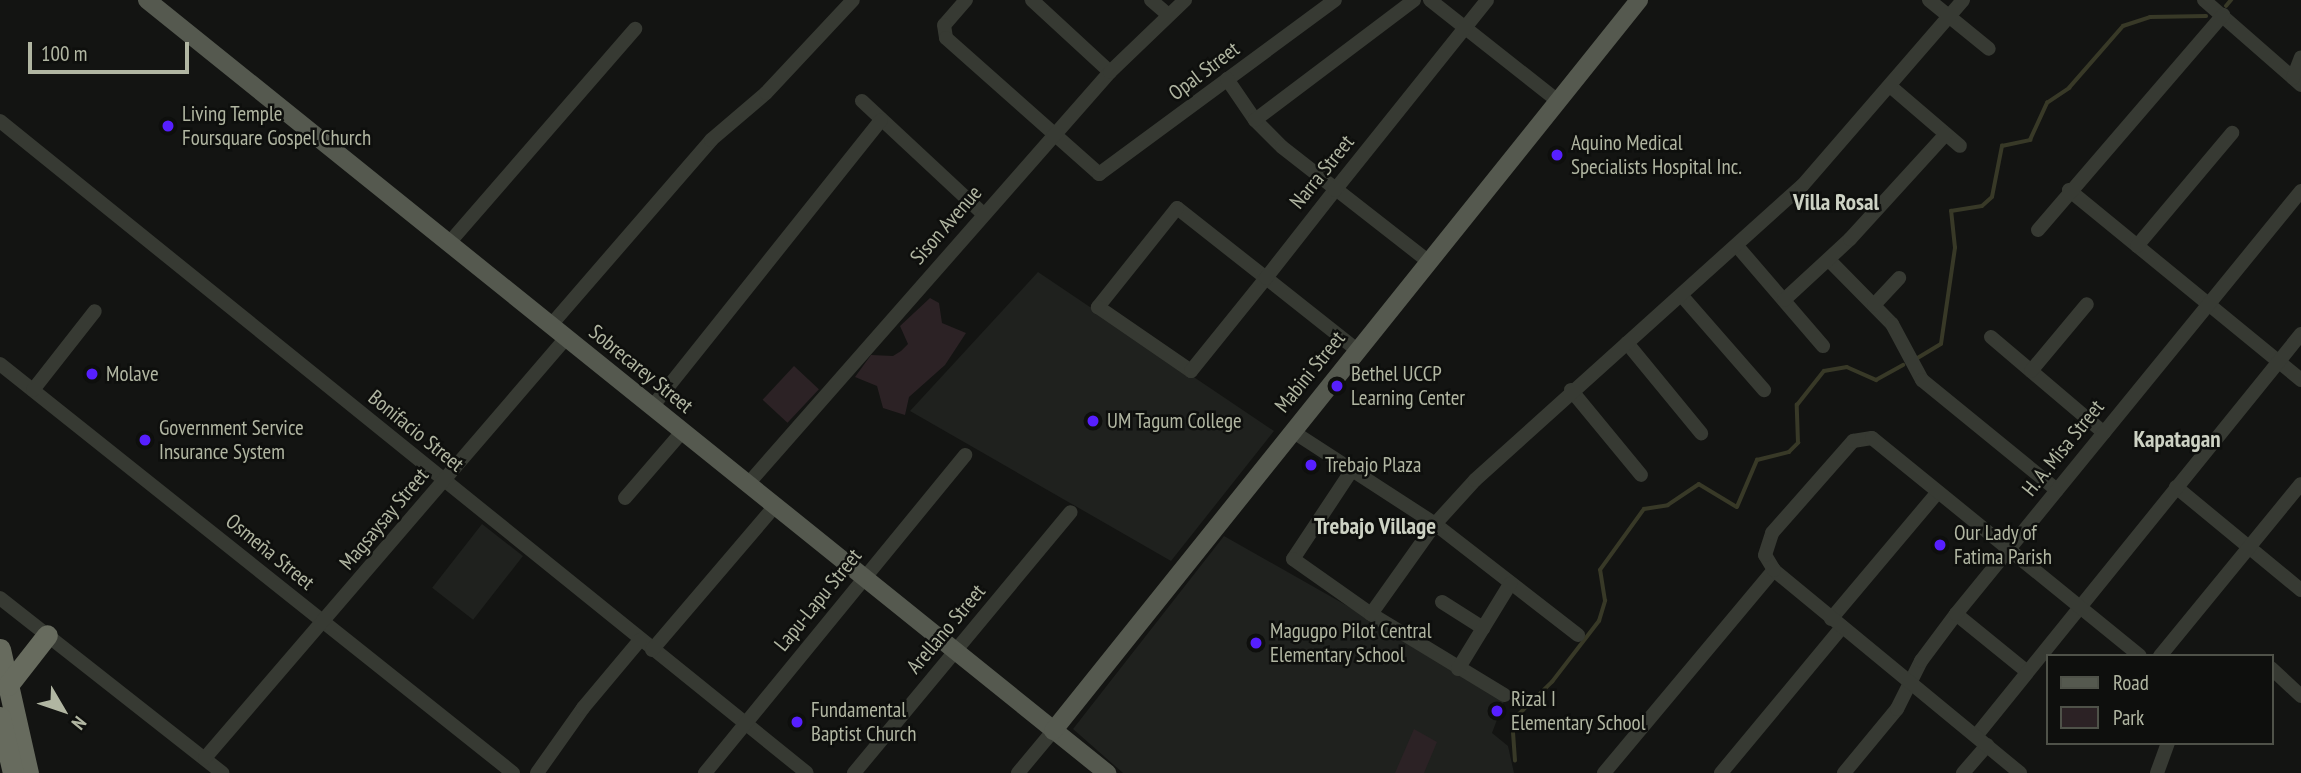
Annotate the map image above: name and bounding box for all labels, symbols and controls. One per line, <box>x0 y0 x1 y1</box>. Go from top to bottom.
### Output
scale bar <box>32 28 192 72</box>
street label: Opal Street <box>1164 36 1244 106</box>
text: 100 m <box>41 40 87 67</box>
place label: Living Temple Foursquare Gospel Church <box>182 101 371 151</box>
marker: Living Temple Foursquare Gospel Church <box>160 118 176 134</box>
street label: Narra Street <box>1285 130 1359 214</box>
place label: Aquino Medical Specialists Hospital Inc. <box>1571 130 1742 180</box>
marker: Aquino Medical Specialists Hospital Inc. <box>1549 147 1565 163</box>
street label: Sison Avenue <box>905 180 987 270</box>
district label: Villa Rosal <box>1793 188 1879 216</box>
street label: Sobrecarey Street <box>584 319 698 419</box>
street label: Mabini Street <box>1270 326 1350 418</box>
place label: Molave <box>106 361 159 387</box>
place label: Bethel UCCP Learning Center <box>1351 361 1465 411</box>
marker: Molave <box>84 366 100 382</box>
marker: Bethel UCCP Learning Center <box>1329 378 1345 394</box>
street label: Bonifacio Street <box>363 385 469 477</box>
street label: H. A. Misa Street <box>2016 394 2110 502</box>
place label: UM Tagum College <box>1107 408 1242 434</box>
marker: UM Tagum College <box>1085 413 1101 429</box>
place label: Government Service Insurance System <box>159 415 304 465</box>
district label: Kapatagan <box>2133 425 2221 453</box>
marker: Government Service Insurance System <box>137 432 153 448</box>
place label: Trebajo Plaza <box>1325 452 1421 478</box>
marker: Trebajo Plaza <box>1303 457 1319 473</box>
street label: Magsaysay Street <box>334 463 434 575</box>
street label: Osmeña Street <box>221 509 319 595</box>
district label: Trebajo Village <box>1314 512 1436 540</box>
place label: Our Lady of Fatima Parish <box>1954 520 2052 570</box>
marker: Our Lady of Fatima Parish <box>1932 537 1948 553</box>
street label: Lapu-Lapu Street <box>769 544 867 656</box>
street label: Arellano Street <box>901 579 991 679</box>
place label: Magugpo Pilot Central Elementary School <box>1270 618 1432 668</box>
marker: Magugpo Pilot Central Elementary School <box>1248 635 1264 651</box>
legend <box>2046 654 2273 745</box>
text: Road <box>2113 669 2149 696</box>
north arrow <box>28 675 98 745</box>
place label: Rizal I Elementary School <box>1511 686 1646 736</box>
place label: Fundamental Baptist Church <box>811 697 917 747</box>
marker: Rizal I Elementary School <box>1489 703 1505 719</box>
text: Park <box>2113 704 2144 731</box>
text: N <box>67 712 92 735</box>
marker: Fundamental Baptist Church <box>789 714 805 730</box>

